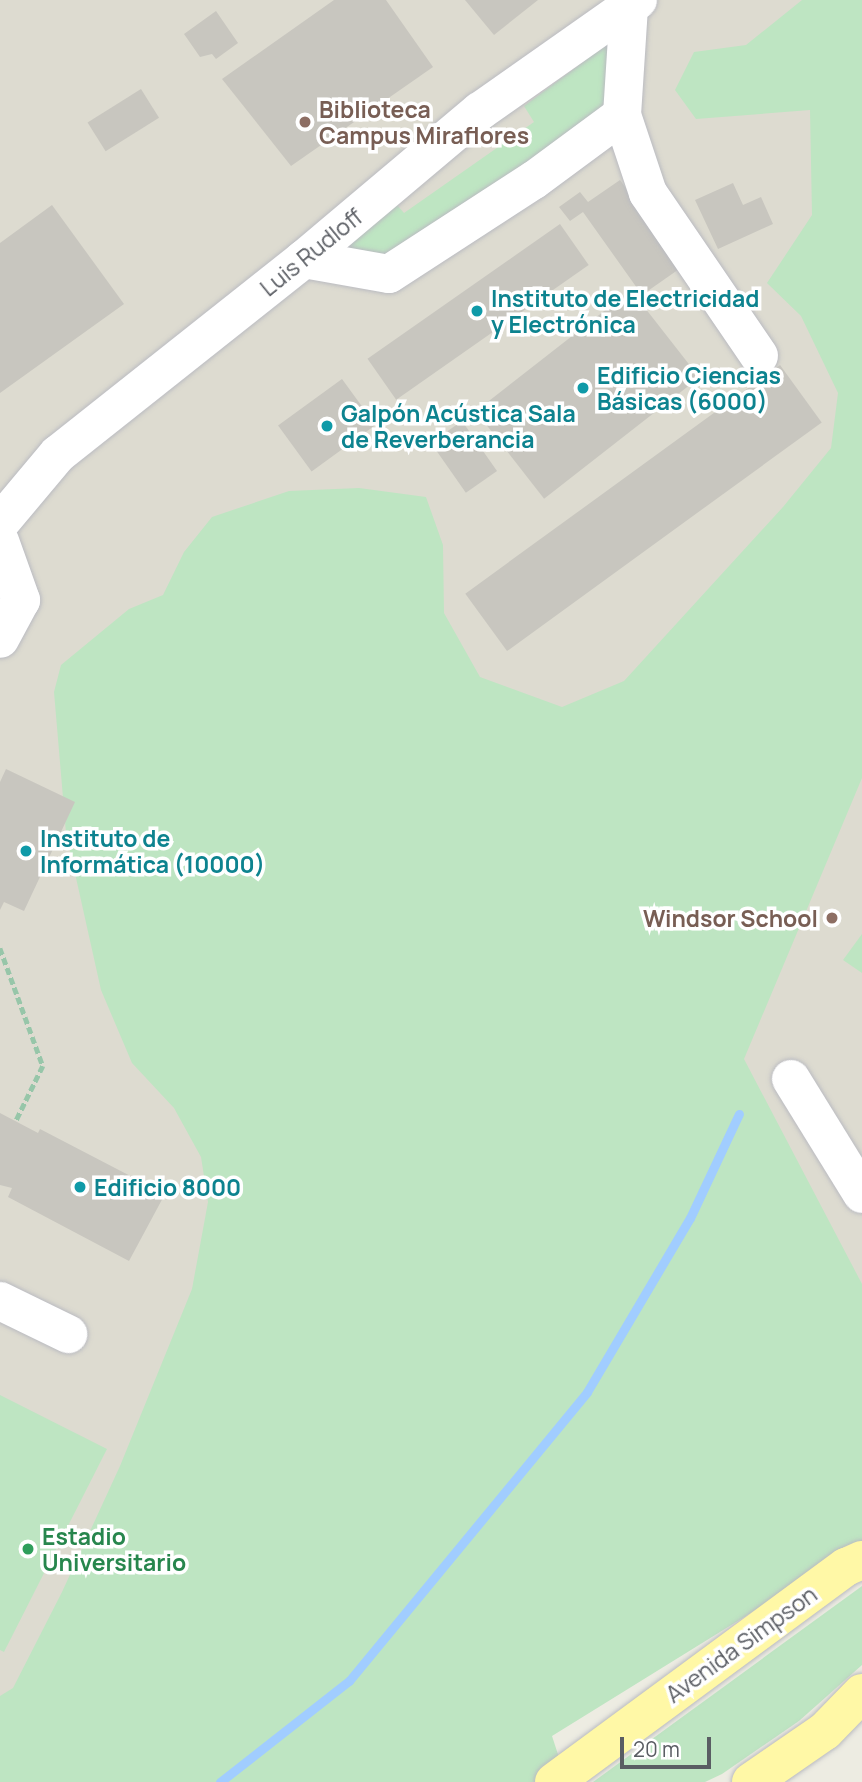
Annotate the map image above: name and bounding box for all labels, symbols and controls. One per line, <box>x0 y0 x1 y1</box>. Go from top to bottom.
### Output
place label: Biblioteca Campus Miraflores <box>319 95 529 149</box>
marker: Biblioteca Campus Miraflores <box>297 114 313 130</box>
street label: Luis Rudloff <box>254 202 368 302</box>
place label: Instituto de Electricidad y Electrónica <box>491 284 759 338</box>
marker: Instituto de Electricidad y Electrónica <box>469 303 485 319</box>
place label: Edificio Ciencias Básicas (6000) <box>597 361 781 415</box>
marker: Edificio Ciencias Básicas (6000) <box>575 380 591 396</box>
place label: Galpón Acústica Sala de Reverberancia <box>341 399 576 453</box>
marker: Galpón Acústica Sala de Reverberancia <box>319 418 335 434</box>
place label: Instituto de Informática (10000) <box>40 824 265 878</box>
marker: Instituto de Informática (10000) <box>18 843 34 859</box>
place label: Windsor School <box>643 904 818 932</box>
marker: Windsor School <box>824 910 840 926</box>
place label: Edificio 8000 <box>94 1173 241 1201</box>
marker: Edificio 8000 <box>72 1179 88 1195</box>
place label: Estadio Universitario <box>42 1522 186 1576</box>
marker: Estadio Universitario <box>20 1541 36 1557</box>
street label: Avenida Simpson <box>660 1580 822 1708</box>
scale bar <box>624 1722 715 1766</box>
text: 20 m <box>633 1735 680 1763</box>

